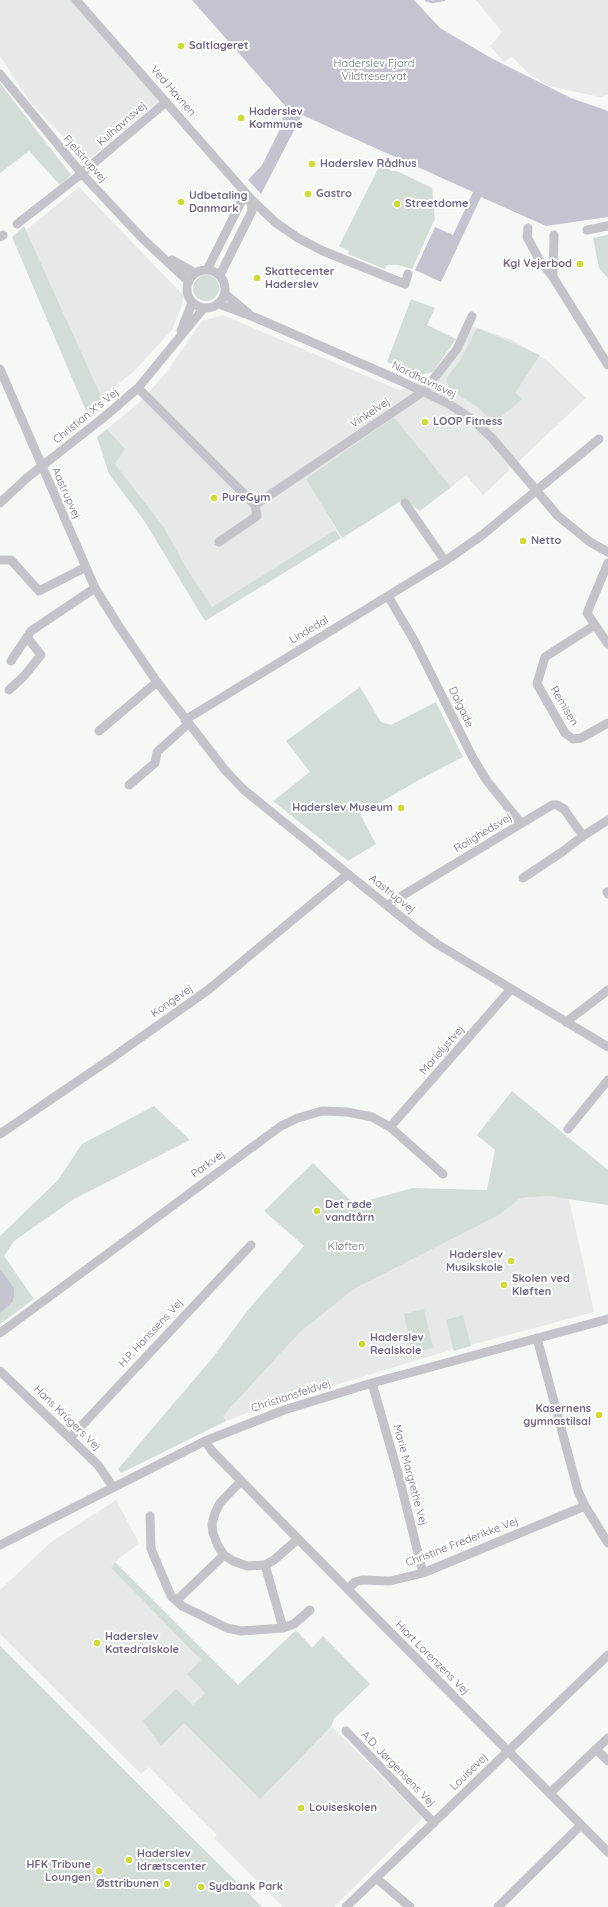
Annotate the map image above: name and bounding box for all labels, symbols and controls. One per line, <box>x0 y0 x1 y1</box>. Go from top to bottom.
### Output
place label: Saltlageret <box>189 39 249 53</box>
marker: Saltlageret <box>176 41 186 51</box>
park label: Haderslev Fjord Vildtreservat <box>334 57 414 83</box>
street label: Ved Havnen <box>148 63 198 119</box>
street label: Kulhavnsvej <box>95 99 149 149</box>
place label: Haderslev Kommune <box>249 105 303 131</box>
marker: Haderslev Kommune <box>236 113 246 123</box>
street label: Fjelstrupvej <box>60 133 110 185</box>
place label: Haderslev Rådhus <box>320 157 416 171</box>
marker: Haderslev Rådhus <box>307 159 317 169</box>
place label: Gastro <box>316 187 352 201</box>
place label: Udbetaling Danmark <box>189 189 248 215</box>
marker: Gastro <box>303 189 313 199</box>
marker: Udbetaling Danmark <box>176 197 186 207</box>
place label: Streetdome <box>405 197 468 211</box>
marker: Streetdome <box>392 199 402 209</box>
place label: Kgl Vejerbod <box>503 257 572 271</box>
marker: Kgl Vejerbod <box>575 259 585 269</box>
place label: Skattecenter Haderslev <box>265 265 335 291</box>
marker: Skattecenter Haderslev <box>252 273 262 283</box>
street label: Nordhavnsvej <box>389 359 459 401</box>
street label: Christian X's Vej <box>51 386 121 446</box>
street label: Vinkelvej <box>348 395 392 431</box>
place label: LOOP Fitness <box>433 415 502 429</box>
marker: LOOP Fitness <box>420 417 430 427</box>
street label: Aastrupvej <box>49 465 83 521</box>
place label: PureGym <box>222 491 270 505</box>
marker: PureGym <box>209 493 219 503</box>
place label: Netto <box>531 534 561 548</box>
marker: Netto <box>518 536 528 546</box>
street label: Lindedal <box>287 613 331 647</box>
street label: Remisen <box>547 684 581 728</box>
street label: Dalgade <box>446 685 476 729</box>
place label: Haderslev Museum <box>292 801 393 815</box>
marker: Haderslev Museum <box>396 803 406 813</box>
street label: Rolighedsvej <box>452 811 514 855</box>
street label: Aastrupvej <box>366 872 418 916</box>
street label: Kongevej <box>149 982 195 1020</box>
street label: Marielystvej <box>417 1023 467 1077</box>
street label: Parkvej <box>189 1147 227 1181</box>
place label: Det røde vandtårn <box>325 1198 374 1224</box>
marker: Det røde vandtårn <box>312 1206 322 1216</box>
park label: Kløften <box>328 1240 364 1254</box>
place label: Haderslev Musikskole <box>446 1248 503 1274</box>
marker: Haderslev Musikskole <box>506 1256 516 1266</box>
place label: Skolen ved Kløften <box>512 1272 570 1298</box>
marker: Skolen ved Kløften <box>499 1280 509 1290</box>
street label: H.P. Hanssens Vej <box>116 1296 186 1370</box>
place label: Haderslev Realskole <box>370 1331 424 1357</box>
marker: Haderslev Realskole <box>357 1339 367 1349</box>
street label: Christiansfeldvej <box>249 1377 333 1415</box>
street label: Hans Krügers Vej <box>31 1383 103 1453</box>
place label: Kasernens gymnastilsal <box>523 1402 591 1428</box>
marker: Kasernens gymnastilsal <box>594 1410 604 1420</box>
street label: Marie Margrethe Vej <box>390 1423 430 1527</box>
street label: Christine Frederikke Vej <box>404 1514 520 1570</box>
street label: Hiort Lorenzens Vej <box>392 1618 472 1698</box>
place label: Haderslev Katedralskole <box>105 1630 179 1656</box>
marker: Haderslev Katedralskole <box>92 1638 102 1648</box>
street label: A.D. Jørgensens Vej <box>358 1728 438 1810</box>
street label: Louisevej <box>447 1751 491 1793</box>
place label: Louiseskolen <box>309 1801 377 1815</box>
marker: Louiseskolen <box>296 1803 306 1813</box>
place label: Haderslev Idrætscenter <box>137 1847 206 1873</box>
marker: Haderslev Idrætscenter <box>124 1855 134 1865</box>
place label: HFK Tribune Loungen <box>27 1858 91 1884</box>
marker: HFK Tribune Loungen <box>94 1866 104 1876</box>
place label: Østtribunen <box>96 1877 159 1891</box>
marker: Østtribunen <box>162 1879 172 1889</box>
place label: Sydbank Park <box>209 1880 283 1894</box>
marker: Sydbank Park <box>196 1882 206 1892</box>

